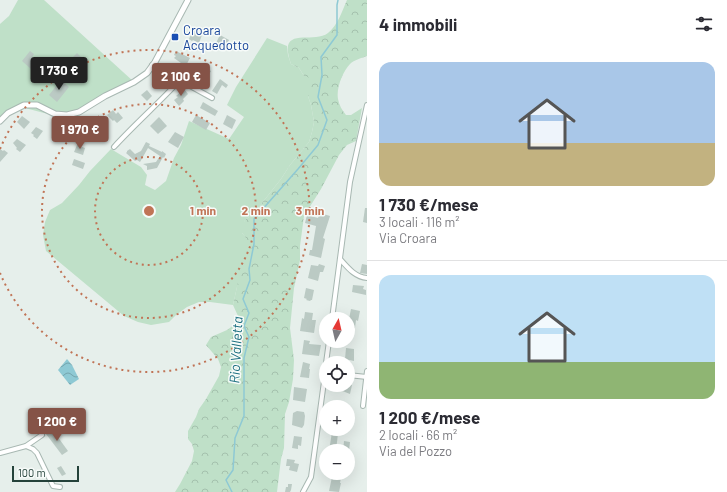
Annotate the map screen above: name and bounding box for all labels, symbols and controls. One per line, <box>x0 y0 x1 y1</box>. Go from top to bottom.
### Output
icon: filters <box>693 13 715 35</box>
text: 4 immobili <box>379 14 457 34</box>
place label: Croara Acquedotto <box>183 22 249 53</box>
marker: Croara Acquedotto <box>170 32 180 42</box>
pin: 1 730 € <box>22 57 96 91</box>
text: 1 730 € <box>40 62 78 78</box>
pin: 2 100 € <box>144 63 218 97</box>
text: 2 100 € <box>161 68 201 84</box>
icon: home <box>511 88 583 160</box>
pin: 1 970 € <box>43 116 117 150</box>
text: 1 970 € <box>61 121 99 137</box>
text: 1 730 €/mese <box>379 194 479 214</box>
text: 1 min <box>190 203 216 217</box>
text: 2 min <box>242 203 270 217</box>
text: 3 min <box>296 203 324 217</box>
centre of rings <box>142 204 156 218</box>
text: 3 locali · 116 m² <box>379 214 459 230</box>
text: Via Croara <box>379 230 437 246</box>
icon: home <box>511 301 583 373</box>
north arrow <box>319 312 355 348</box>
map controls <box>319 312 355 480</box>
water label: Rio Valletta <box>225 316 246 384</box>
button: locate <box>319 356 355 392</box>
button: + <box>319 400 355 436</box>
text: 1 200 €/mese <box>379 407 480 427</box>
pin: 1 200 € <box>20 408 94 442</box>
text: 1 200 € <box>37 413 77 429</box>
text: 2 locali · 66 m² <box>379 427 457 443</box>
text: Via del Pozzo <box>379 443 452 459</box>
button: − <box>319 444 355 480</box>
scale bar <box>12 464 79 483</box>
text: 100 m <box>18 466 46 479</box>

